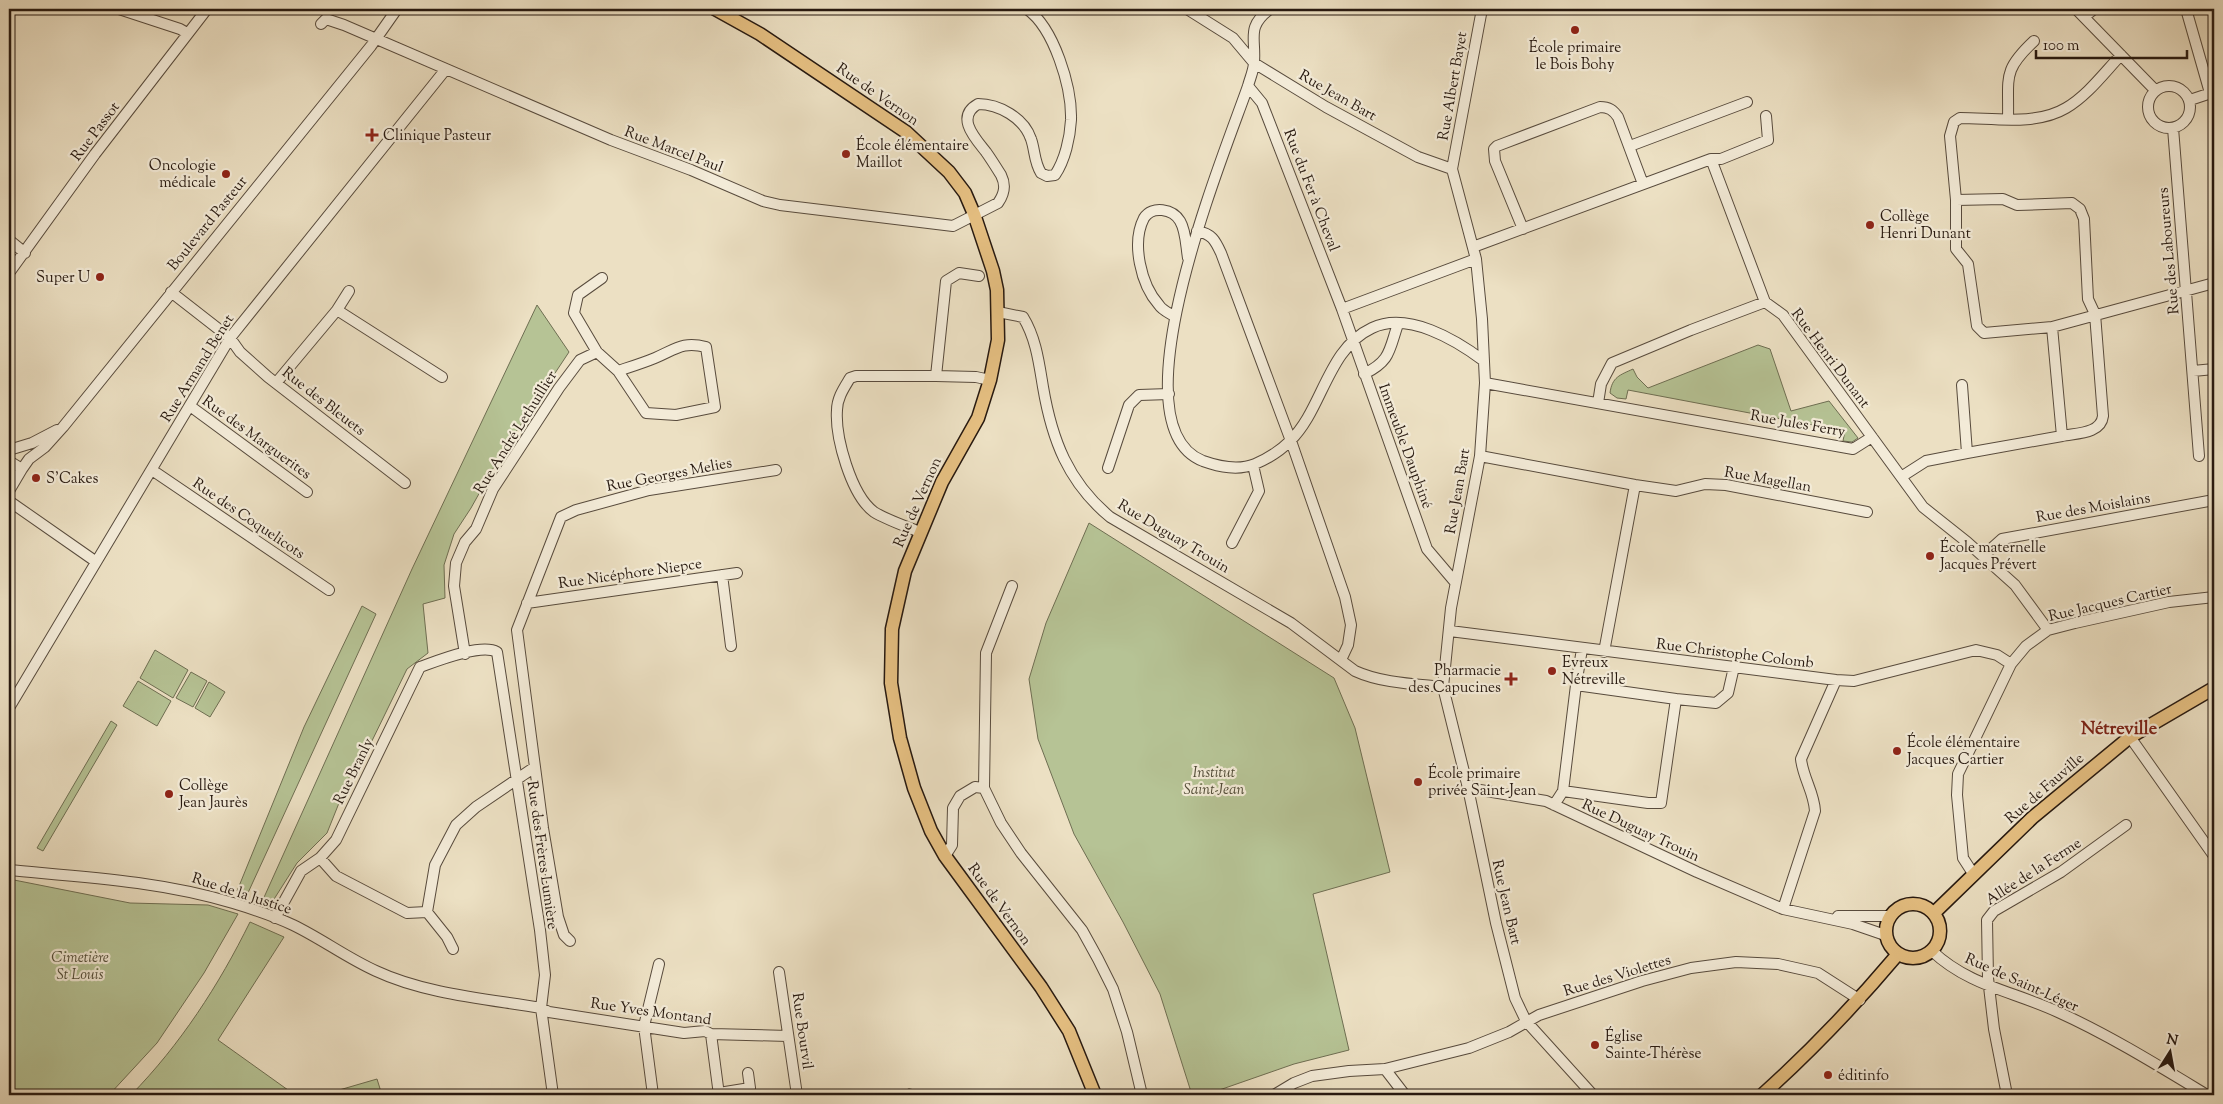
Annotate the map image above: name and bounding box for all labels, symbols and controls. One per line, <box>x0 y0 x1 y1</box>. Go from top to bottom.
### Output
marker: École primaire le Bois Bohy <box>1569 24 1581 36</box>
scale bar <box>2036 28 2187 60</box>
street label: Rue Albert Bayet <box>1434 30 1473 142</box>
text: 100 m <box>2043 36 2080 57</box>
place label: École primaire le Bois Bohy <box>1529 37 1621 76</box>
street label: Rue de Vernon <box>832 59 923 132</box>
street label: Rue Jean Bart <box>1295 66 1380 127</box>
street label: Rue Passot <box>67 98 125 166</box>
street label: Rue Marcel Paul <box>621 122 726 179</box>
place label: Clinique Pasteur <box>383 126 491 147</box>
street label: Rue du Fer à Cheval <box>1278 126 1344 255</box>
marker: Clinique Pasteur <box>365 128 379 142</box>
place label: École élémentaire Maillot <box>856 135 969 174</box>
marker: École élémentaire Maillot <box>840 148 852 160</box>
place label: Oncologie médicale <box>149 156 216 194</box>
marker: Oncologie médicale <box>220 168 232 180</box>
street label: Boulevard Pasteur <box>163 172 253 276</box>
street label: Rue des Laboureurs <box>2153 186 2185 315</box>
place label: Collège Henri Dunant <box>1880 207 1971 245</box>
marker: Collège Henri Dunant <box>1864 219 1876 231</box>
place label: Super U <box>36 268 90 289</box>
marker: Super U <box>94 271 106 283</box>
street label: Rue Henri Dunant <box>1785 305 1874 413</box>
street label: Rue Armand Benet <box>157 311 240 427</box>
street label: Rue des Bleuets <box>277 363 369 441</box>
street label: Rue André Lethuillier <box>470 367 563 499</box>
street label: Immeuble Dauphiné <box>1372 381 1437 512</box>
street label: Rue des Marguerites <box>197 391 315 485</box>
street label: Rue Jules Ferry <box>1749 406 1847 443</box>
street label: Rue Jean Bart <box>1441 447 1476 536</box>
street label: Rue Georges Melies <box>605 453 734 498</box>
street label: Rue de Vernon <box>889 454 948 551</box>
street label: Rue Magellan <box>1723 462 1813 498</box>
place label: S'Cakes <box>46 469 99 490</box>
marker: S'Cakes <box>30 472 42 484</box>
street label: Rue des Coquelicots <box>188 474 309 565</box>
street label: Rue des Moislains <box>2035 488 2152 529</box>
street label: Rue Duguay Trouin <box>1113 495 1234 579</box>
place label: École maternelle Jacques Prévert <box>1939 537 2046 576</box>
marker: École maternelle Jacques Prévert <box>1924 550 1936 562</box>
street label: Rue Nicéphore Niepce <box>557 554 703 595</box>
street label: Rue Jacques Cartier <box>2047 579 2174 628</box>
street label: Rue Christophe Colomb <box>1655 634 1815 675</box>
place label: Evreux Nétreville <box>1562 653 1626 691</box>
place label: Pharmacie des Capucines <box>1408 661 1501 699</box>
marker: Evreux Nétreville <box>1546 665 1558 677</box>
marker: Pharmacie des Capucines <box>1505 673 1517 685</box>
district label: Nétreville <box>2081 717 2158 743</box>
place label: École élémentaire Jacques Cartier <box>1906 732 2020 771</box>
street label: Rue Branly <box>329 734 380 808</box>
marker: École élémentaire Jacques Cartier <box>1891 745 1903 757</box>
street label: Rue de Fauville <box>2001 749 2089 829</box>
park label: Institut Saint-Jean <box>1184 763 1245 801</box>
place label: École primaire privée Saint-Jean <box>1428 763 1537 802</box>
place label: Collège Jean Jaurès <box>178 776 248 814</box>
marker: École primaire privée Saint-Jean <box>1412 776 1424 788</box>
street label: Rue des Frères Lumière <box>521 780 562 931</box>
marker: Collège Jean Jaurès <box>163 788 175 800</box>
street label: Rue Duguay Trouin <box>1578 795 1703 868</box>
street label: Allée de la Ferme <box>1982 833 2086 911</box>
street label: Rue Jean Bart <box>1486 858 1525 947</box>
street label: Rue de Vernon <box>962 860 1036 950</box>
street label: Rue de la Justice <box>189 868 294 920</box>
park label: Cimetière St Louis <box>51 948 109 986</box>
street label: Rue de Saint-Léger <box>1961 949 2082 1018</box>
street label: Rue des Violettes <box>1561 950 1674 1003</box>
street label: Rue Bourvil <box>786 991 817 1071</box>
street label: Rue Yves Montand <box>589 994 713 1031</box>
place label: Église Sainte-Thérèse <box>1605 1026 1701 1065</box>
north arrow <box>2146 1026 2196 1076</box>
text: N <box>2165 1030 2179 1052</box>
marker: Église Sainte-Thérèse <box>1589 1039 1601 1051</box>
place label: éditinfo <box>1838 1066 1889 1087</box>
marker: éditinfo <box>1822 1069 1834 1081</box>

